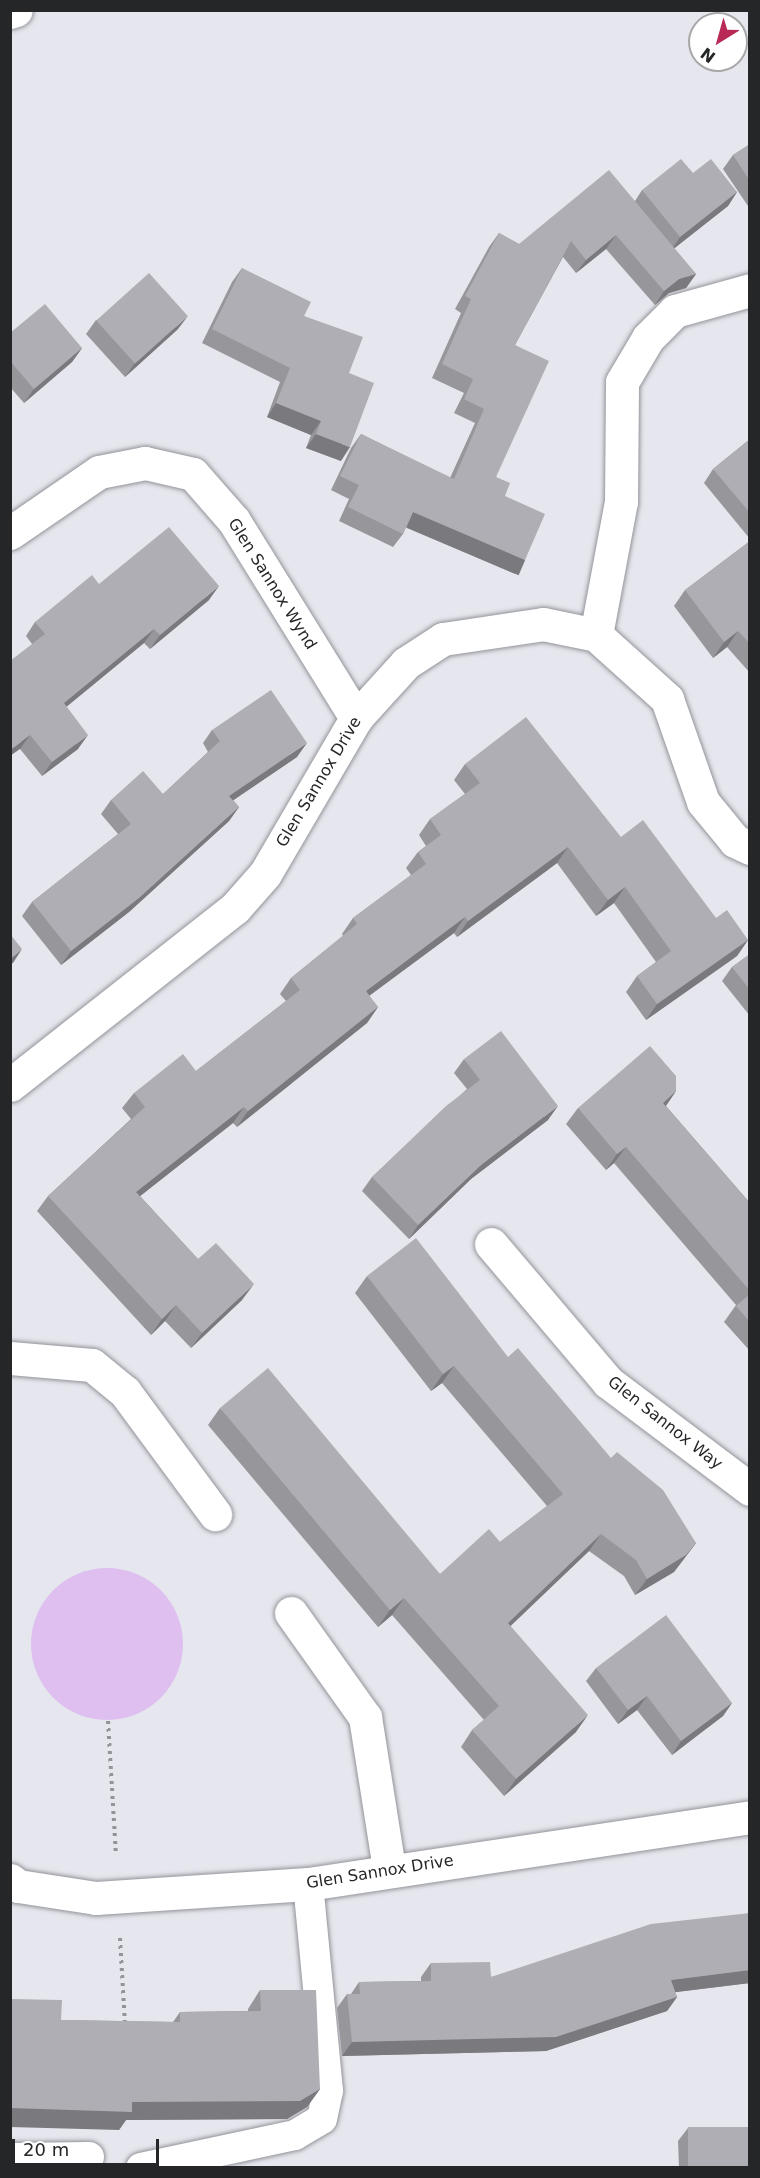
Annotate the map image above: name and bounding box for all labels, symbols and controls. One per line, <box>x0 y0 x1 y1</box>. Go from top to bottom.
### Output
north arrow <box>688 12 748 72</box>
text: N <box>697 44 719 67</box>
street label: Glen Sannox Wynd <box>224 515 320 653</box>
street label: Glen Sannox Drive <box>272 713 366 851</box>
street label: Glen Sannox Way <box>604 1372 726 1474</box>
street label: Glen Sannox Drive <box>305 1851 455 1893</box>
scale bar <box>15 2127 162 2165</box>
text: 20 m <box>23 2139 69 2160</box>

